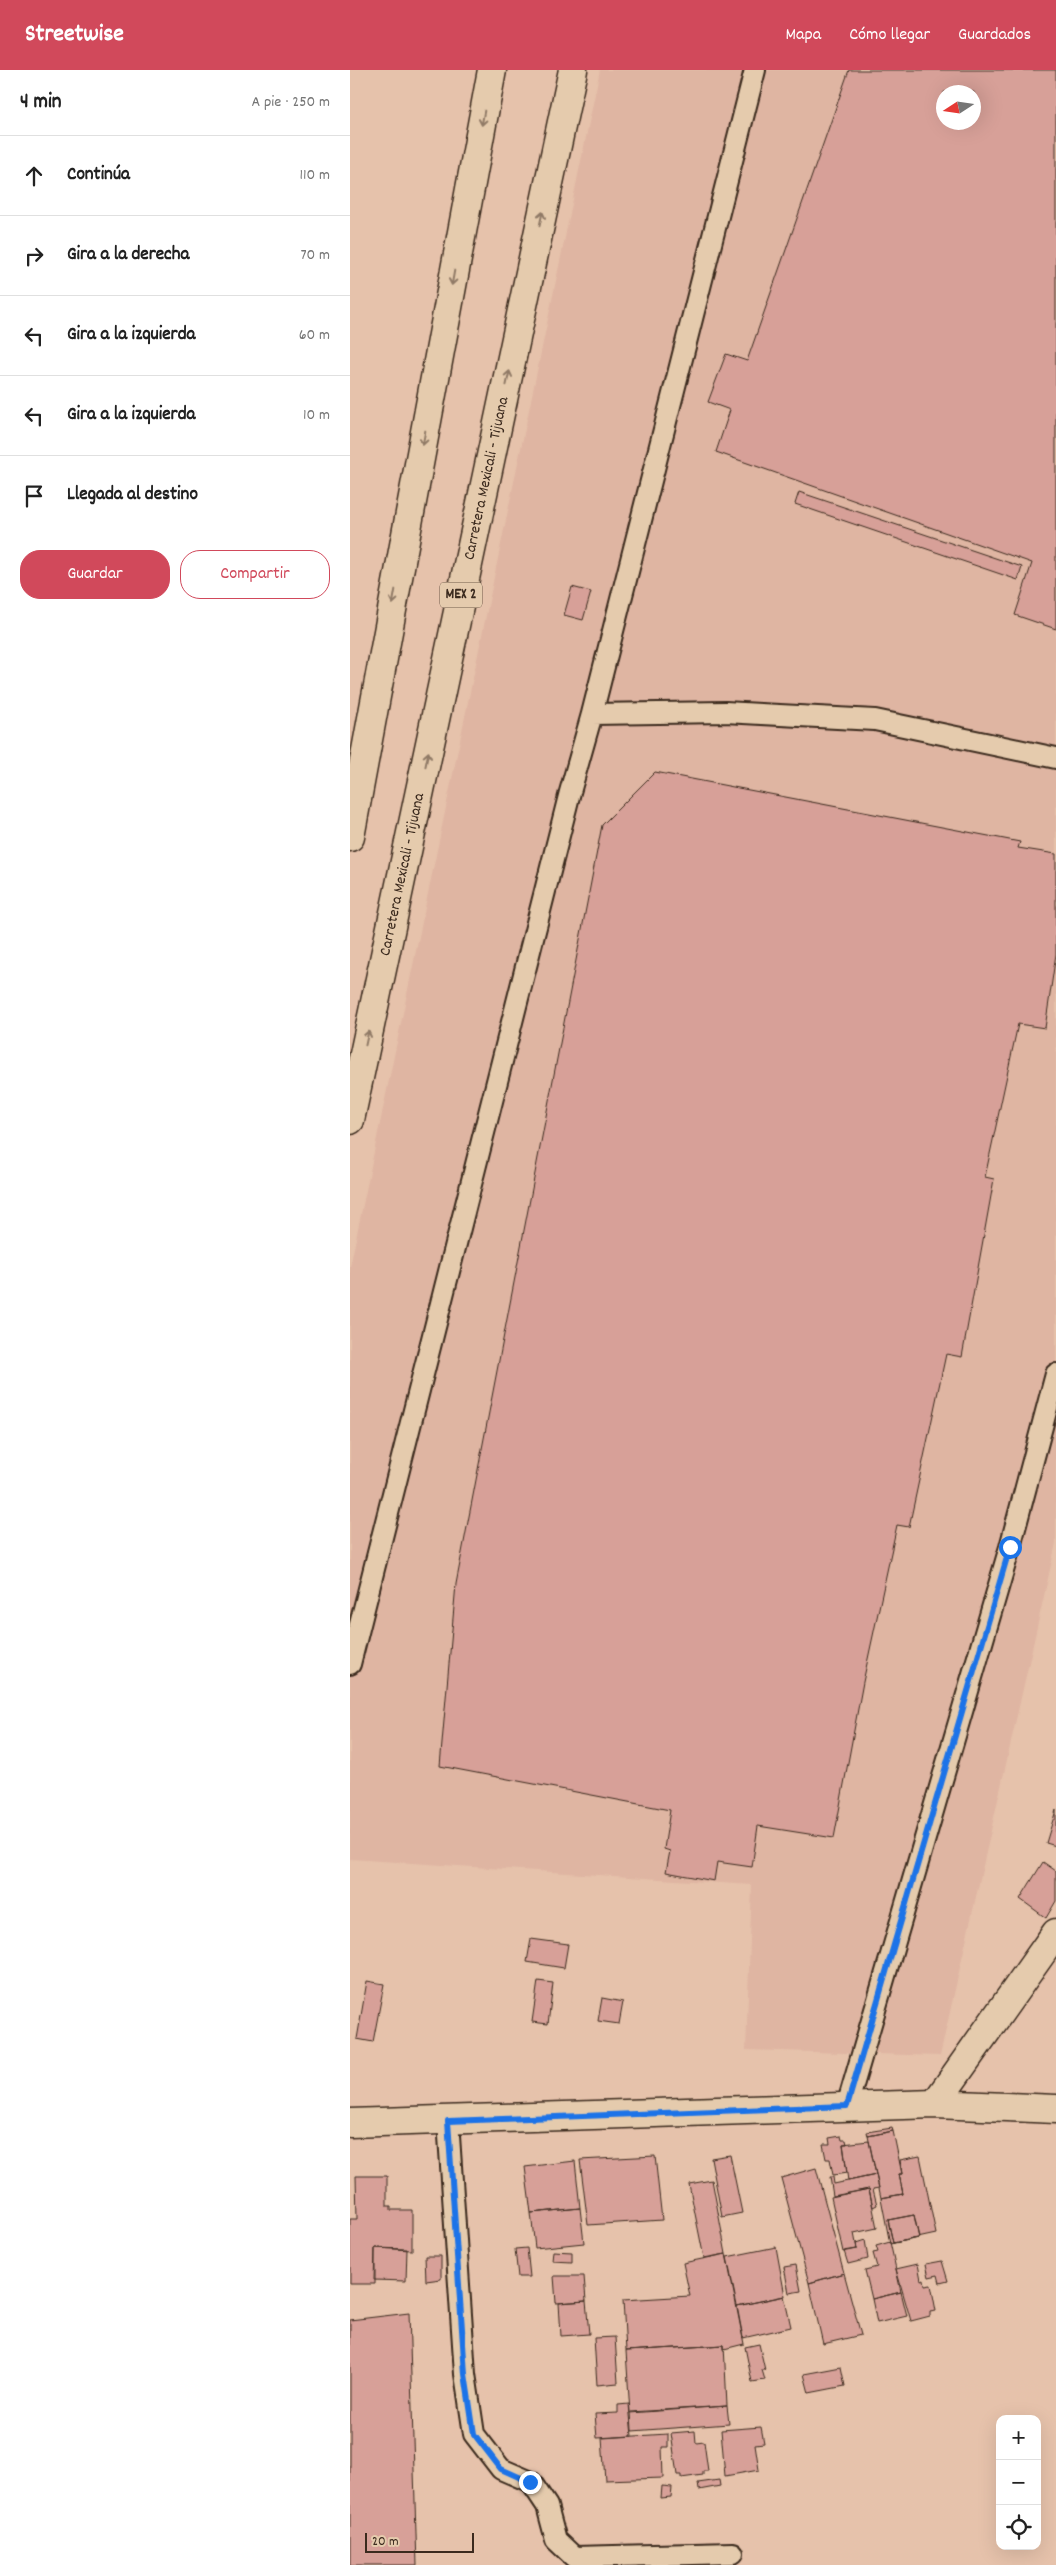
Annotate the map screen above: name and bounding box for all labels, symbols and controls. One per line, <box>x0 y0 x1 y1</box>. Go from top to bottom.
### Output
text: Streetwise <box>25 18 124 52</box>
text: Mapa <box>785 23 821 48</box>
text: Cómo llegar <box>849 23 930 48</box>
text: Guardados <box>958 23 1031 48</box>
north arrow <box>936 85 981 130</box>
text: 4 min <box>20 88 62 118</box>
text: A pie · 250 m <box>251 91 330 114</box>
one-way arrow <box>477 110 487 126</box>
icon: ahead <box>20 162 48 190</box>
text: Continúa <box>67 162 130 189</box>
text: 110 m <box>300 164 330 187</box>
one-way arrow <box>537 211 546 227</box>
icon: right <box>20 242 48 270</box>
text: Gira a la derecha <box>67 242 189 269</box>
text: 70 m <box>300 244 330 267</box>
one-way arrow <box>448 269 458 285</box>
icon: left <box>20 322 48 350</box>
text: Gira a la izquierda <box>67 322 195 349</box>
text: 60 m <box>299 324 330 347</box>
one-way arrow <box>503 370 513 386</box>
street label: Carretera Mexicali - Tijuana <box>458 394 515 562</box>
icon: left <box>20 402 48 430</box>
text: Gira a la izquierda <box>67 402 195 429</box>
text: 10 m <box>303 404 330 427</box>
one-way arrow <box>418 429 428 445</box>
icon: arrive <box>20 482 48 510</box>
text: Llegada al destino <box>67 482 198 509</box>
button: Guardar <box>20 550 170 599</box>
button: Compartir <box>180 550 330 599</box>
road number: MEX 2 <box>440 582 482 608</box>
one-way arrow <box>389 589 399 605</box>
one-way arrow <box>422 752 432 768</box>
street label: Carretera Mexicali - Tijuana <box>374 790 431 958</box>
one-way arrow <box>363 1030 373 1046</box>
route start <box>999 1536 1022 1559</box>
map controls <box>996 2415 1041 2550</box>
button: + <box>996 2415 1041 2460</box>
button: − <box>996 2460 1041 2505</box>
route end <box>519 2471 542 2494</box>
button: locate <box>996 2505 1041 2550</box>
scale bar <box>365 2530 474 2553</box>
text: 20 m <box>372 2532 399 2552</box>

